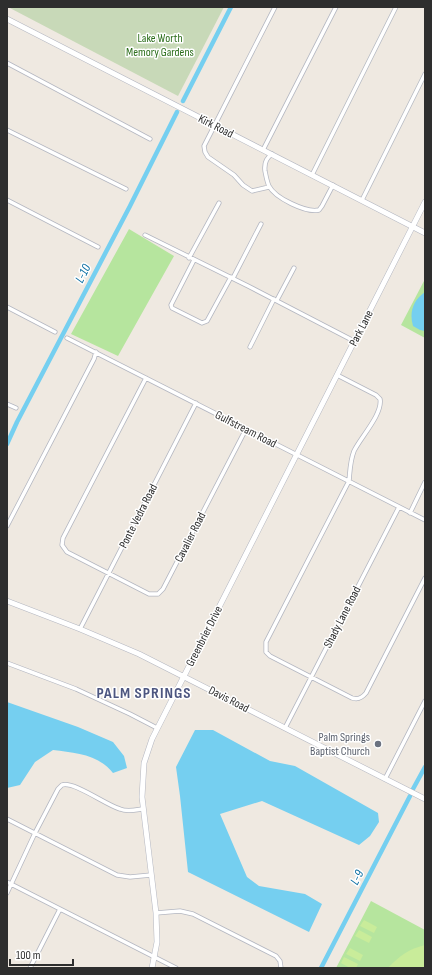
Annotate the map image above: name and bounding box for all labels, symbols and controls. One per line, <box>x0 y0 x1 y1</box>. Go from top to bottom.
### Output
park label: Lake Worth Memory Gardens <box>126 31 194 60</box>
street label: Kirk Road <box>196 111 236 142</box>
water label: L-10 <box>71 261 94 286</box>
street label: Park Lane <box>346 308 377 349</box>
street label: Gulfstream Road <box>213 408 279 451</box>
street label: Ponte Vedra Road <box>116 482 161 551</box>
street label: Cavalier Road <box>171 510 209 565</box>
street label: Shady Lane Road <box>320 584 364 651</box>
street label: Greenbrier Drive <box>183 603 226 669</box>
street label: Davis Road <box>206 683 252 716</box>
district label: PALM SPRINGS <box>96 684 192 703</box>
place label: Palm Springs Baptist Church <box>310 730 370 759</box>
marker: Palm Springs Baptist Church <box>373 739 383 749</box>
water label: L-9 <box>346 867 367 887</box>
scale bar <box>10 941 73 967</box>
text: 100 m <box>16 948 41 963</box>

